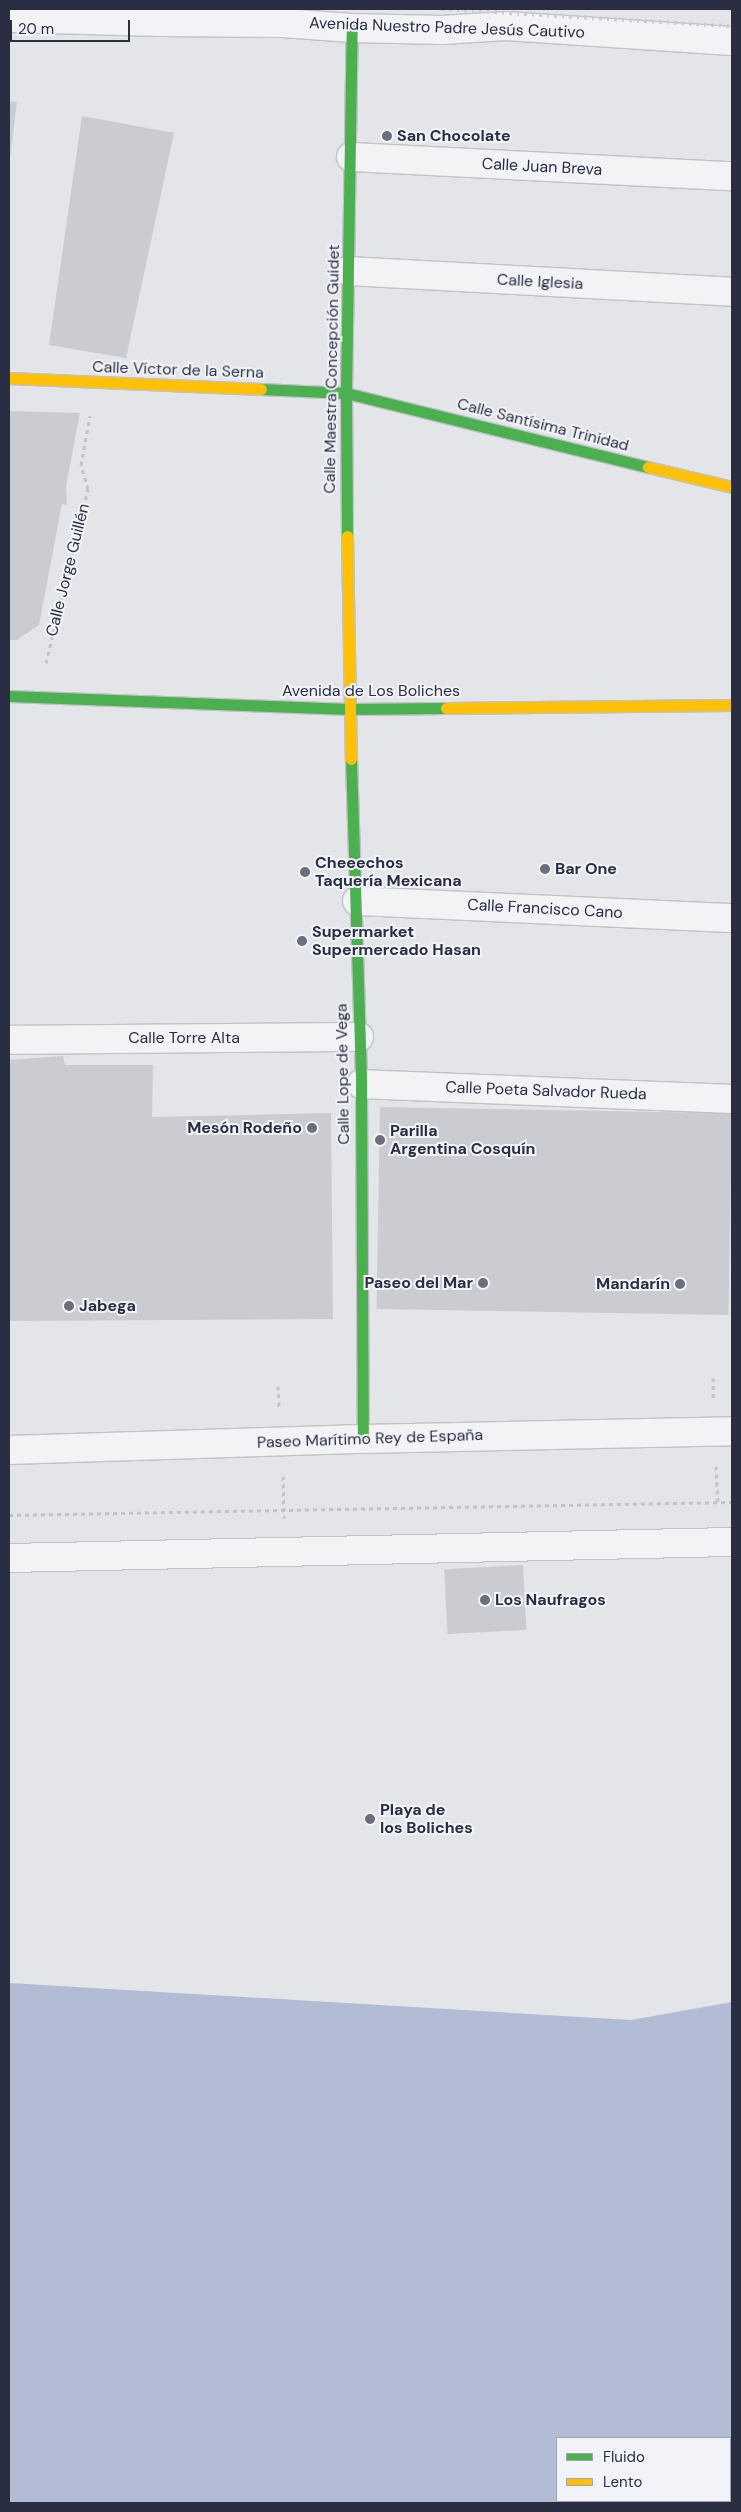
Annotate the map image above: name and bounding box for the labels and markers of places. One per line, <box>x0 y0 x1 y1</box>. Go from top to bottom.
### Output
place label: San Chocolate <box>397 126 511 146</box>
marker: San Chocolate <box>381 130 393 142</box>
place label: Cheeechos Taquería Mexicana <box>315 853 462 891</box>
place label: Bar One <box>555 859 617 879</box>
marker: Bar One <box>539 863 551 875</box>
marker: Cheeechos Taquería Mexicana <box>299 866 311 878</box>
place label: Supermarket Supermercado Hasan <box>312 922 481 960</box>
marker: Supermarket Supermercado Hasan <box>296 935 308 947</box>
place label: Mesón Rodeño <box>187 1118 302 1138</box>
place label: Parilla Argentina Cosquín <box>390 1121 535 1159</box>
marker: Mesón Rodeño <box>306 1122 318 1134</box>
marker: Parilla Argentina Cosquín <box>374 1134 386 1146</box>
place label: Paseo del Mar <box>364 1273 473 1293</box>
place label: Mandarín <box>596 1274 670 1294</box>
marker: Paseo del Mar <box>477 1277 489 1289</box>
marker: Mandarín <box>674 1278 686 1290</box>
place label: Jabega <box>79 1296 136 1316</box>
marker: Jabega <box>63 1300 75 1312</box>
place label: Los Naufragos <box>495 1590 606 1610</box>
marker: Los Naufragos <box>479 1594 491 1606</box>
place label: Playa de los Boliches <box>380 1800 473 1838</box>
marker: Playa de los Boliches <box>364 1813 376 1825</box>

